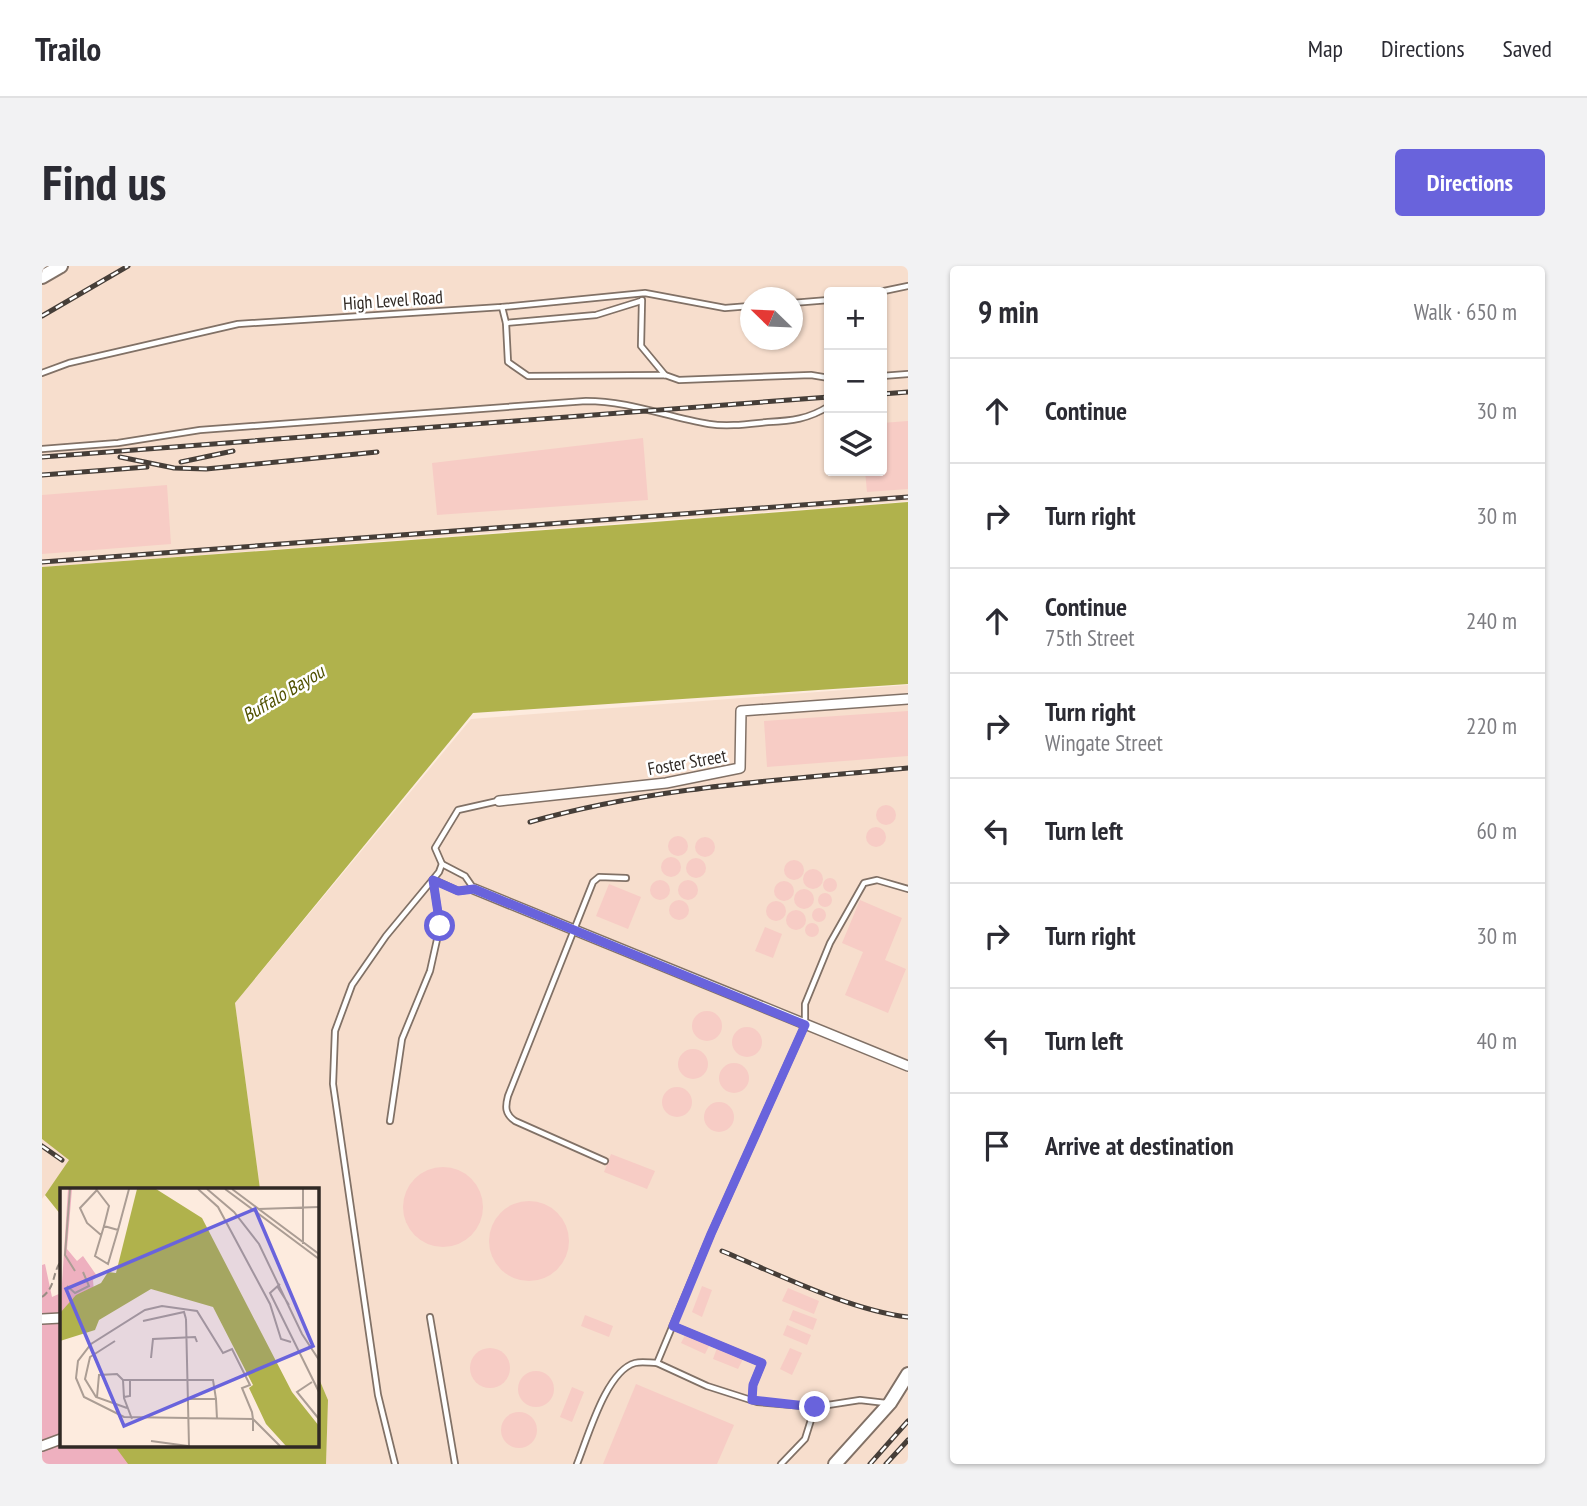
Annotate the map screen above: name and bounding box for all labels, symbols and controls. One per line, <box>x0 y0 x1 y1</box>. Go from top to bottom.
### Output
text: Trailo <box>35 27 101 70</box>
text: Map <box>1308 33 1343 64</box>
text: Directions <box>1381 33 1465 64</box>
text: Saved <box>1503 33 1552 64</box>
button: Directions <box>1395 149 1545 216</box>
text: Find us <box>42 150 166 214</box>
street label: High Level Road <box>342 285 444 315</box>
north arrow <box>740 287 803 350</box>
map controls <box>824 287 887 476</box>
button: + <box>824 287 887 350</box>
text: 9 min <box>978 292 1039 331</box>
text: Walk · 650 m <box>1414 297 1517 326</box>
button: − <box>824 350 887 413</box>
icon: ahead <box>978 392 1016 430</box>
text: Continue <box>1045 394 1127 427</box>
text: 30 m <box>1476 396 1517 425</box>
button: layers <box>824 413 887 476</box>
icon: right <box>978 497 1016 535</box>
text: Turn right <box>1045 499 1136 532</box>
text: 30 m <box>1476 501 1517 530</box>
text: Continue <box>1045 590 1127 623</box>
icon: ahead <box>978 602 1016 640</box>
text: 240 m <box>1466 606 1517 635</box>
text: 75th Street <box>1045 623 1135 652</box>
water label: Buffalo Bayou <box>238 658 330 727</box>
text: Turn right <box>1045 695 1136 728</box>
icon: right <box>978 707 1016 745</box>
text: 220 m <box>1466 711 1517 740</box>
text: Wingate Street <box>1045 728 1163 757</box>
street label: Foster Street <box>646 744 728 780</box>
icon: left <box>978 812 1016 850</box>
text: Turn left <box>1045 814 1123 847</box>
text: 60 m <box>1476 816 1517 845</box>
route start <box>424 910 455 941</box>
icon: right <box>978 917 1016 955</box>
text: Turn right <box>1045 919 1136 952</box>
text: 30 m <box>1476 921 1517 950</box>
icon: left <box>978 1022 1016 1060</box>
text: Turn left <box>1045 1024 1123 1057</box>
text: 40 m <box>1476 1026 1517 1055</box>
icon: arrive <box>978 1127 1016 1165</box>
text: Arrive at destination <box>1045 1129 1234 1162</box>
inset map <box>60 1188 318 1446</box>
route end <box>799 1391 830 1422</box>

